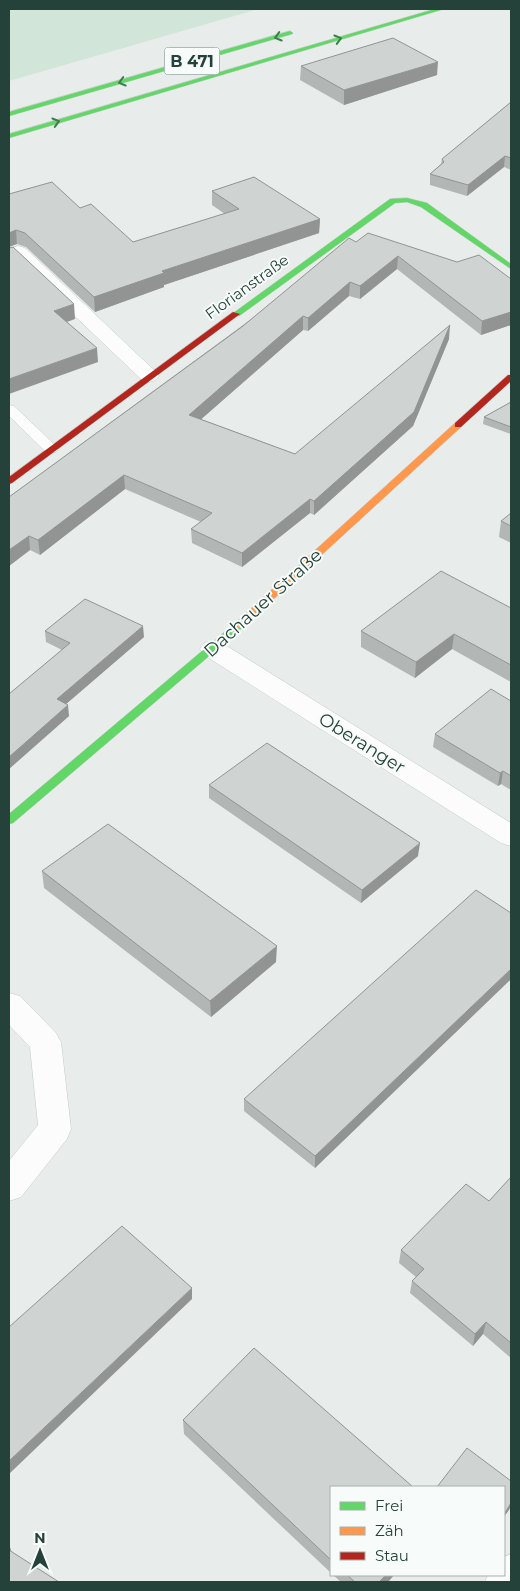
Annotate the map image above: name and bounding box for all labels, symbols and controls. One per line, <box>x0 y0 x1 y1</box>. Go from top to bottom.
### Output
one-way arrow <box>275 31 283 41</box>
one-way arrow <box>334 34 342 44</box>
road number: B 471 <box>164 48 220 74</box>
one-way arrow <box>118 76 127 86</box>
one-way arrow <box>51 118 59 128</box>
street label: Florianstraße <box>201 250 292 323</box>
street label: Dachauer Straße <box>199 544 327 662</box>
street label: Oberanger <box>315 708 409 778</box>
legend <box>330 1486 505 1576</box>
text: Frei <box>375 1496 403 1515</box>
text: Zäh <box>375 1521 404 1540</box>
north arrow <box>15 1526 65 1576</box>
text: N <box>34 1529 46 1547</box>
text: Stau <box>375 1546 409 1565</box>

